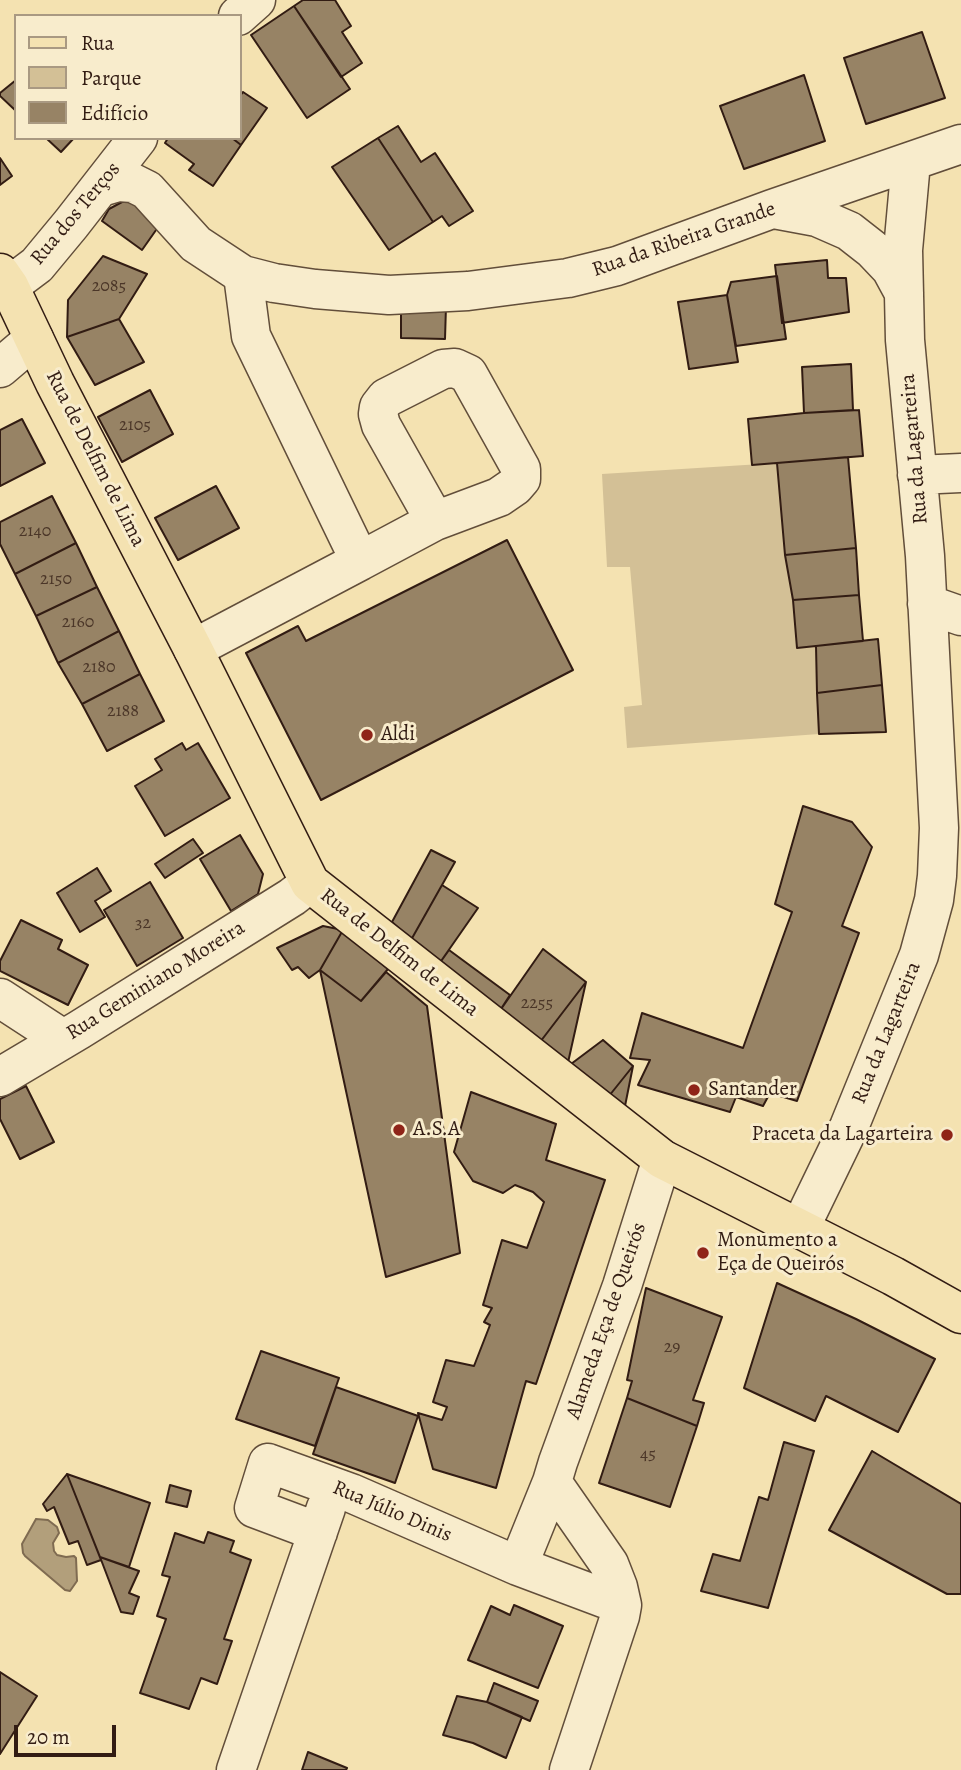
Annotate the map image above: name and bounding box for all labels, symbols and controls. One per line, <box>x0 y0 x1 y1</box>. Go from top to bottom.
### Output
legend <box>14 14 242 140</box>
text: Rua <box>81 29 114 57</box>
text: Parque <box>81 64 141 92</box>
text: Edifício <box>81 99 148 127</box>
street label: Rua dos Terços <box>26 157 126 271</box>
street label: Rua da Ribeira Grande <box>589 197 779 283</box>
house number: 2085 <box>92 276 126 298</box>
street label: Rua de Delfim de Lima <box>40 367 150 551</box>
street label: Rua da Lagarteira <box>896 373 934 525</box>
house number: 2105 <box>119 415 151 437</box>
house number: 2140 <box>19 521 51 543</box>
house number: 2150 <box>40 569 72 591</box>
house number: 2160 <box>62 612 94 634</box>
house number: 2180 <box>82 657 116 679</box>
house number: 2188 <box>107 701 139 723</box>
place label: Aldi <box>381 722 415 748</box>
marker: Aldi <box>359 727 375 743</box>
street label: Rua de Delfim de Lima <box>315 883 483 1023</box>
house number: 32 <box>135 913 151 935</box>
street label: Rua Geminiano Moreira <box>62 916 250 1046</box>
street label: Rua da Lagarteira <box>847 958 927 1108</box>
house number: 2255 <box>521 993 553 1015</box>
place label: Santander <box>708 1077 797 1103</box>
marker: Santander <box>686 1082 702 1098</box>
place label: A.S.A <box>413 1117 460 1143</box>
marker: A.S.A <box>391 1122 407 1138</box>
place label: Praceta da Lagarteira <box>752 1122 933 1148</box>
marker: Praceta da Lagarteira <box>939 1127 955 1143</box>
street label: Alameda Eça de Queirós <box>562 1219 652 1423</box>
place label: Monumento a Eça de Queirós <box>717 1228 844 1278</box>
marker: Monumento a Eça de Queirós <box>695 1245 711 1261</box>
house number: 29 <box>664 1337 680 1359</box>
house number: 45 <box>640 1444 656 1466</box>
street label: Rua Júlio Dinis <box>328 1476 456 1548</box>
scale bar <box>18 1710 119 1754</box>
text: 20 m <box>27 1723 70 1751</box>

